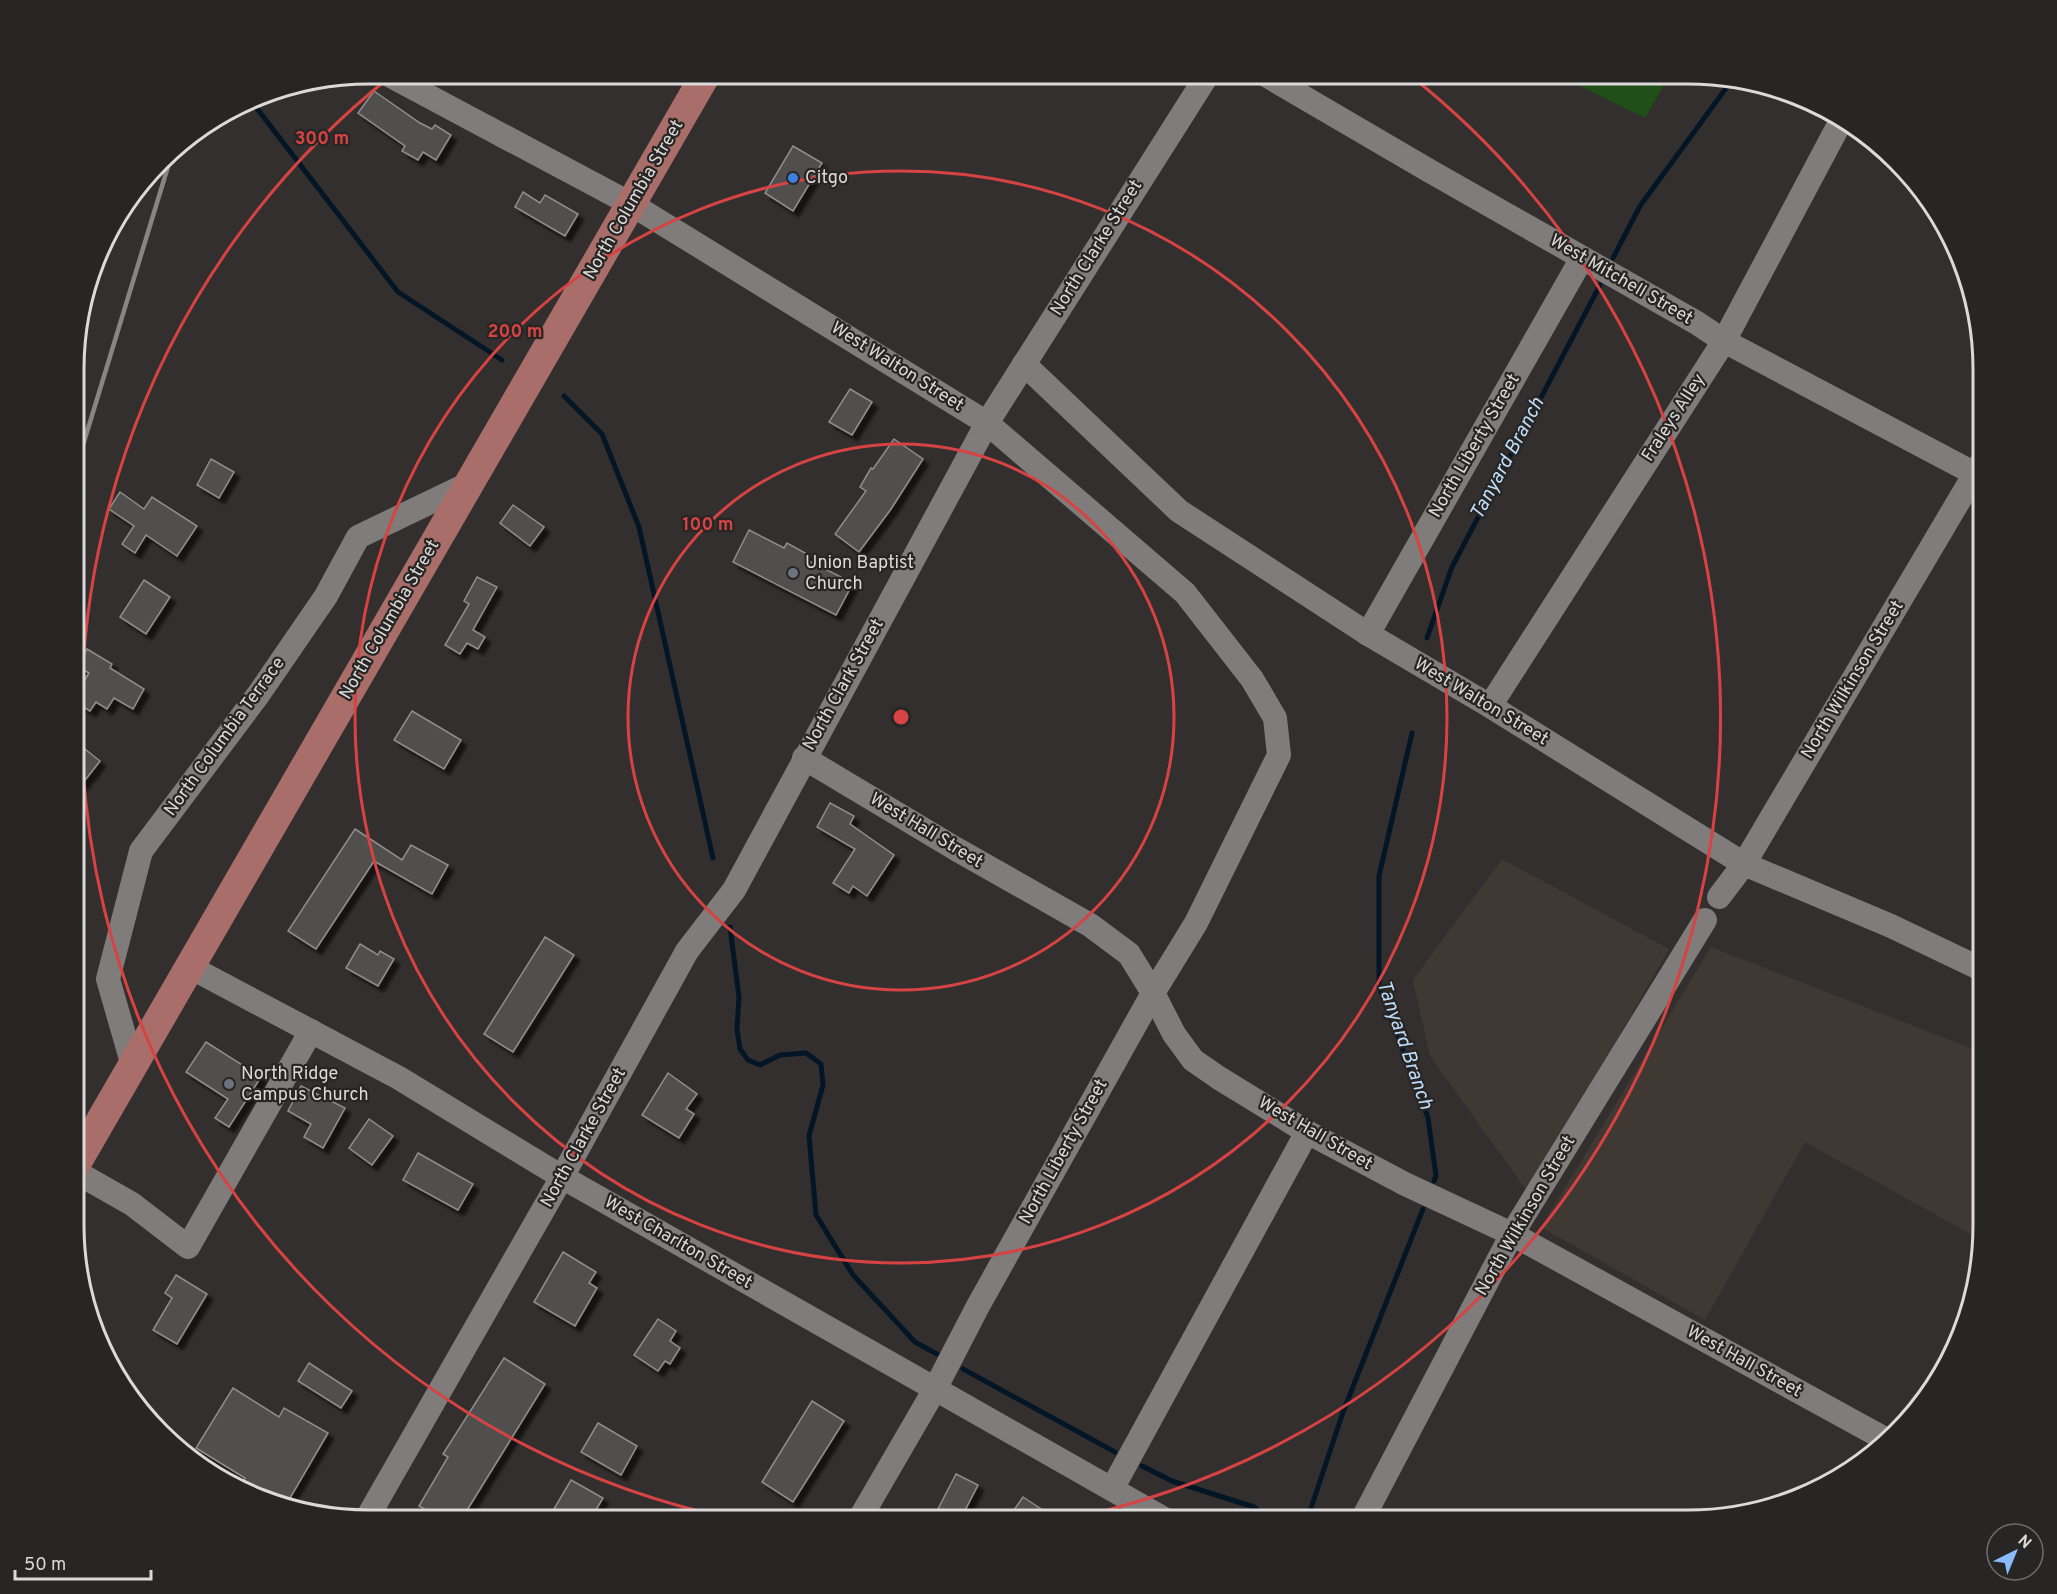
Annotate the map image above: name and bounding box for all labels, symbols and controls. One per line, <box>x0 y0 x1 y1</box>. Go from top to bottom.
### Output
street label: North Columbia Street <box>579 116 689 284</box>
text: 300 m <box>295 128 349 151</box>
place label: Citgo <box>805 167 848 190</box>
marker: Citgo <box>786 171 800 185</box>
street label: North Clarke Street <box>1046 176 1148 320</box>
street label: West Mitchell Street <box>1545 230 1697 330</box>
street label: West Walton Street <box>826 317 968 417</box>
text: 200 m <box>487 321 543 344</box>
street label: North Liberty Street <box>1424 370 1526 522</box>
street label: Fraleys Alley <box>1637 370 1711 466</box>
water label: Tanyard Branch <box>1465 393 1551 525</box>
text: 100 m <box>682 514 734 537</box>
street label: North Columbia Street <box>335 536 445 704</box>
place label: Union Baptist Church <box>805 552 914 596</box>
marker: Union Baptist Church <box>786 566 800 580</box>
street label: North Wilkinson Street <box>1796 596 1910 764</box>
street label: North Clark Street <box>798 615 890 755</box>
street label: North Columbia Terrace <box>159 653 291 821</box>
street label: West Walton Street <box>1410 653 1552 751</box>
centre of rings <box>891 707 911 727</box>
street label: West Hall Street <box>865 788 987 874</box>
water label: Tanyard Branch <box>1370 977 1438 1113</box>
place label: North Ridge Campus Church <box>241 1063 369 1107</box>
street label: North Clarke Street <box>536 1064 632 1212</box>
street label: North Liberty Street <box>1014 1075 1114 1229</box>
marker: North Ridge Campus Church <box>222 1077 236 1091</box>
street label: West Hall Street <box>1254 1092 1376 1176</box>
street label: North Wilkinson Street <box>1471 1132 1581 1300</box>
street label: West Charlton Street <box>600 1191 756 1295</box>
street label: West Hall Street <box>1682 1321 1806 1403</box>
north arrow <box>1985 1522 2045 1582</box>
text: N <box>2013 1531 2035 1554</box>
scale bar <box>15 1543 152 1581</box>
text: 50 m <box>24 1554 66 1577</box>

